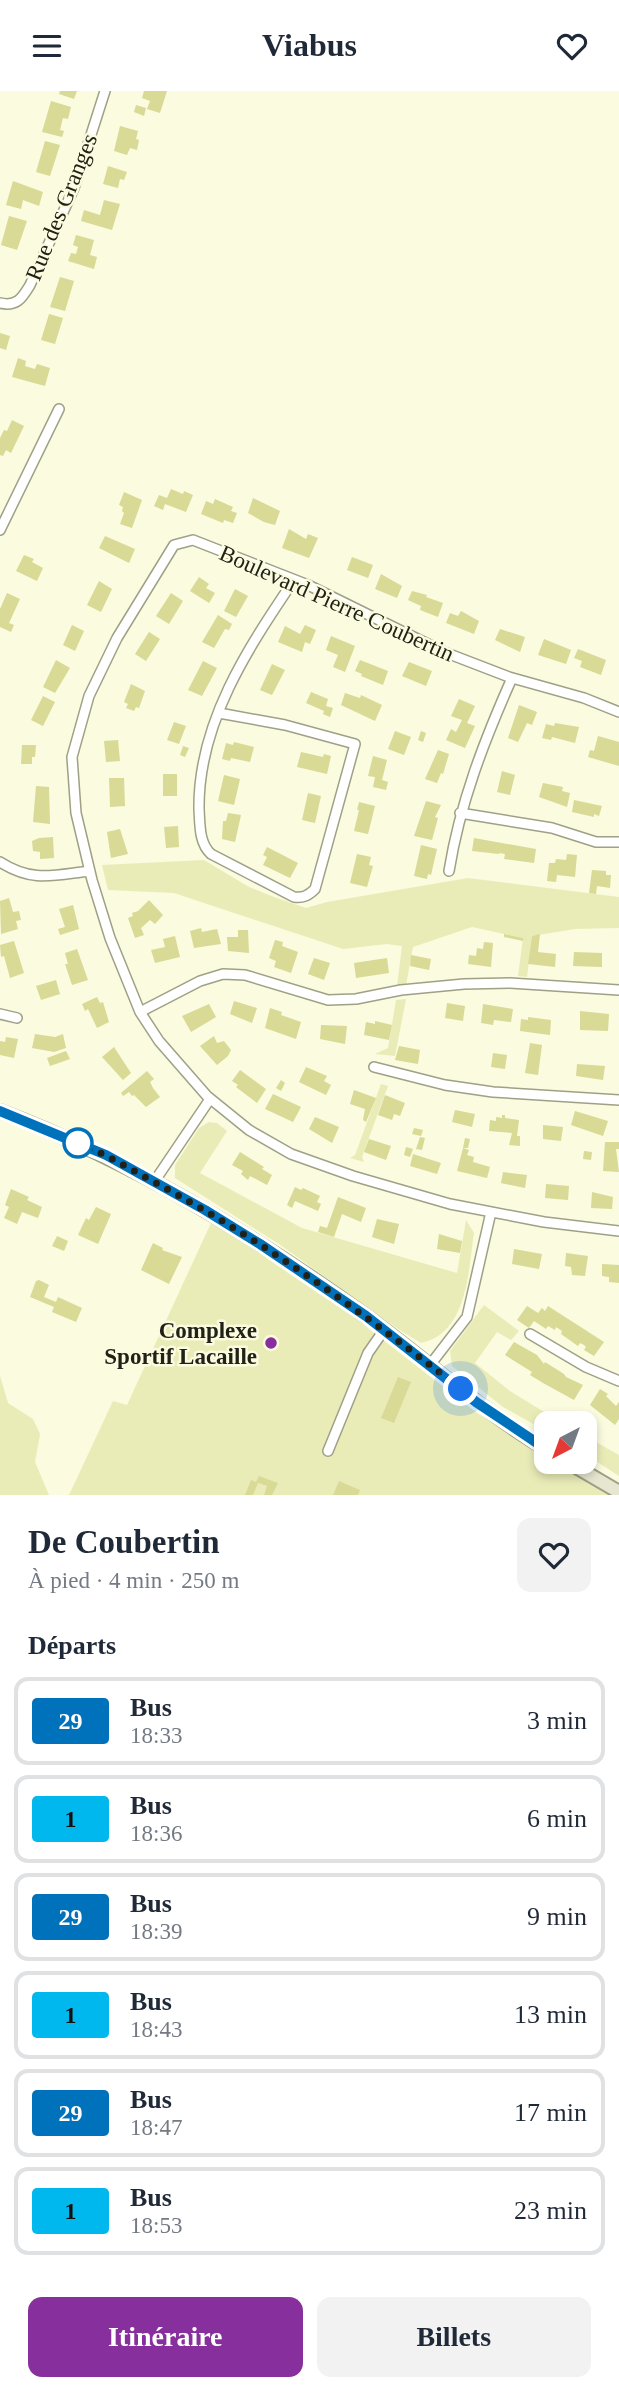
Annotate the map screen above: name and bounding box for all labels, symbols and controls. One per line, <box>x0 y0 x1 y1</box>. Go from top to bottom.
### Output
icon: menu <box>28 27 66 65</box>
text: Viabus <box>262 27 357 63</box>
icon: heart <box>553 27 591 65</box>
street label: Rue des Granges <box>21 130 102 284</box>
street label: Boulevard Pierre Coubertin <box>216 540 458 667</box>
unlabelled marker <box>63 1128 93 1158</box>
place label: Complexe Sportif Lacaille <box>104 1318 257 1369</box>
marker: Complexe Sportif Lacaille <box>263 1335 279 1351</box>
your location <box>443 1371 478 1406</box>
north arrow <box>534 1411 597 1473</box>
map controls <box>534 1411 597 1474</box>
button: heart <box>517 1518 591 1592</box>
text: De Coubertin <box>28 1524 220 1560</box>
text: À pied · 4 min · 250 m <box>28 1568 239 1593</box>
text: Départs <box>28 1631 116 1660</box>
text: Bus <box>130 1693 172 1722</box>
text: 3 min <box>527 1706 587 1735</box>
text: 29 <box>59 1708 83 1734</box>
text: 18:33 <box>130 1723 182 1748</box>
text: Bus <box>130 1791 172 1820</box>
text: 6 min <box>527 1804 587 1833</box>
text: 1 <box>65 1806 77 1832</box>
text: 18:36 <box>130 1821 182 1846</box>
text: Bus <box>130 1889 172 1918</box>
text: 9 min <box>527 1902 587 1931</box>
text: 29 <box>59 1904 83 1930</box>
text: 18:39 <box>130 1919 182 1944</box>
text: Bus <box>130 1987 172 2016</box>
text: 13 min <box>514 2000 587 2029</box>
text: 1 <box>65 2002 77 2028</box>
text: 18:43 <box>130 2017 182 2042</box>
text: Bus <box>130 2085 172 2114</box>
text: 17 min <box>514 2098 587 2127</box>
text: 29 <box>59 2100 83 2126</box>
text: 18:47 <box>130 2115 182 2140</box>
text: Bus <box>130 2183 172 2212</box>
text: 23 min <box>514 2196 587 2225</box>
text: 1 <box>65 2198 77 2224</box>
text: 18:53 <box>130 2213 182 2238</box>
button: Itinéraire <box>28 2297 303 2377</box>
button: Billets <box>317 2297 591 2377</box>

